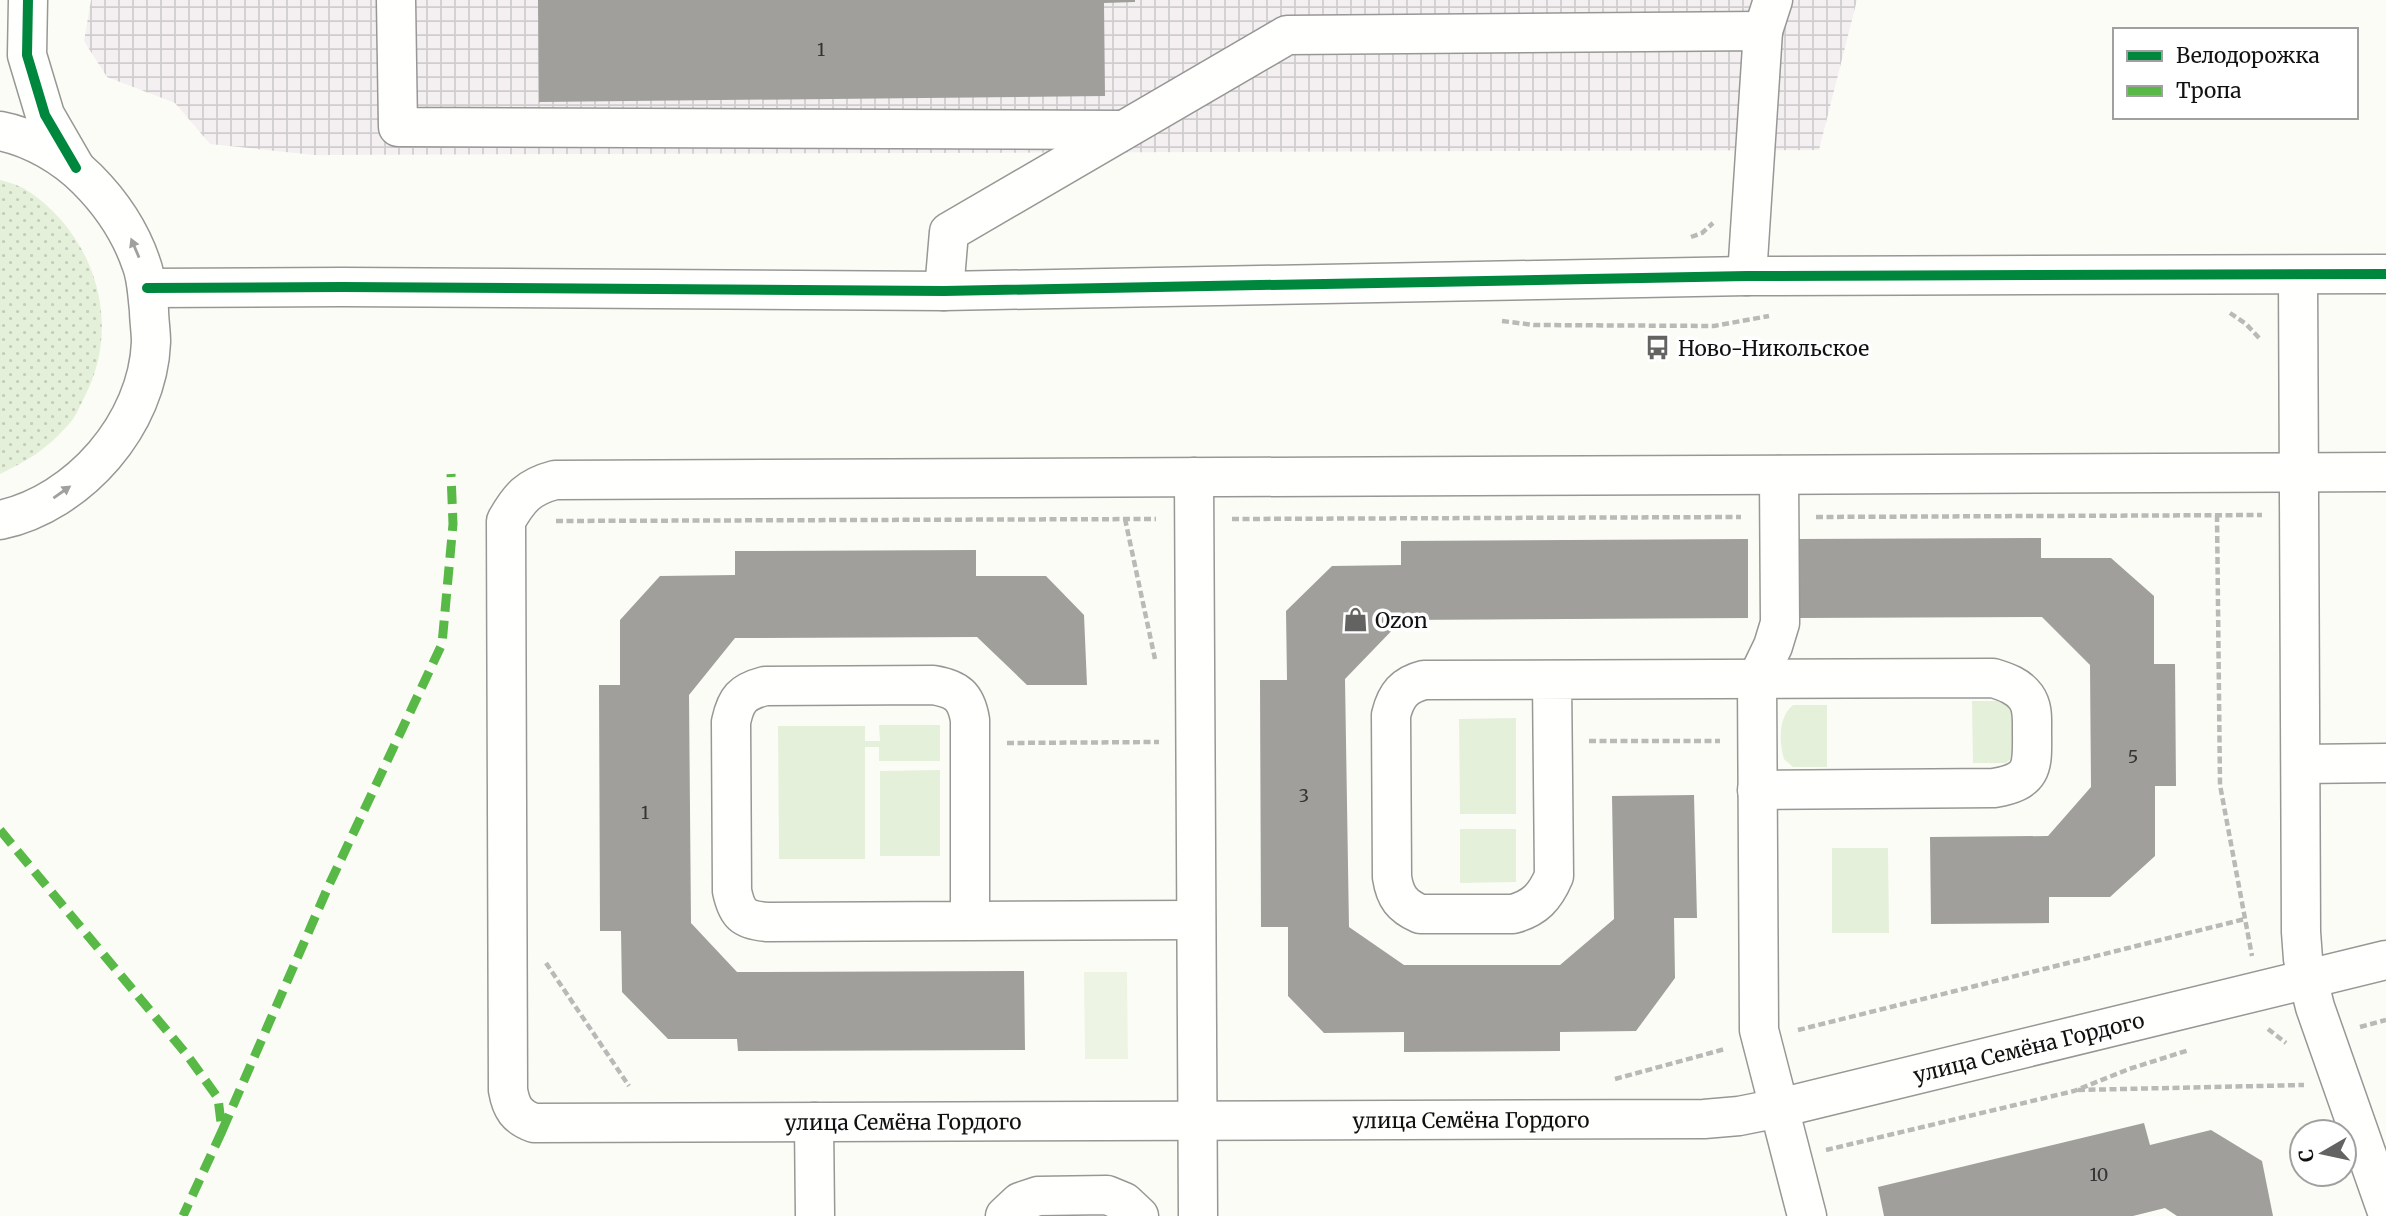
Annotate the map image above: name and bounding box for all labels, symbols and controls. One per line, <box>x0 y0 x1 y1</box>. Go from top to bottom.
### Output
legend <box>2113 28 2358 119</box>
house number: 1 <box>817 38 825 61</box>
text: Велодорожка <box>2176 42 2320 69</box>
text: Тропа <box>2176 77 2241 104</box>
one-way arrow <box>129 238 140 259</box>
bus stop icon: Ново-Никольское <box>1644 334 1672 362</box>
place label: Ново-Никольское <box>1678 335 1869 362</box>
one-way arrow <box>53 485 71 499</box>
shop icon: Ozon <box>1341 606 1369 634</box>
place label: Ozon <box>1375 607 1428 634</box>
house number: 5 <box>2128 745 2138 768</box>
house number: 3 <box>1299 784 1309 807</box>
house number: 1 <box>641 801 649 824</box>
street label: улица Семёна Гордого <box>1910 1006 2147 1088</box>
street label: улица Семёна Гордого <box>1352 1106 1589 1134</box>
street label: улица Семёна Гордого <box>784 1108 1021 1136</box>
north arrow <box>2288 1118 2358 1188</box>
text: С <box>2293 1148 2319 1164</box>
house number: 10 <box>2090 1163 2108 1186</box>

